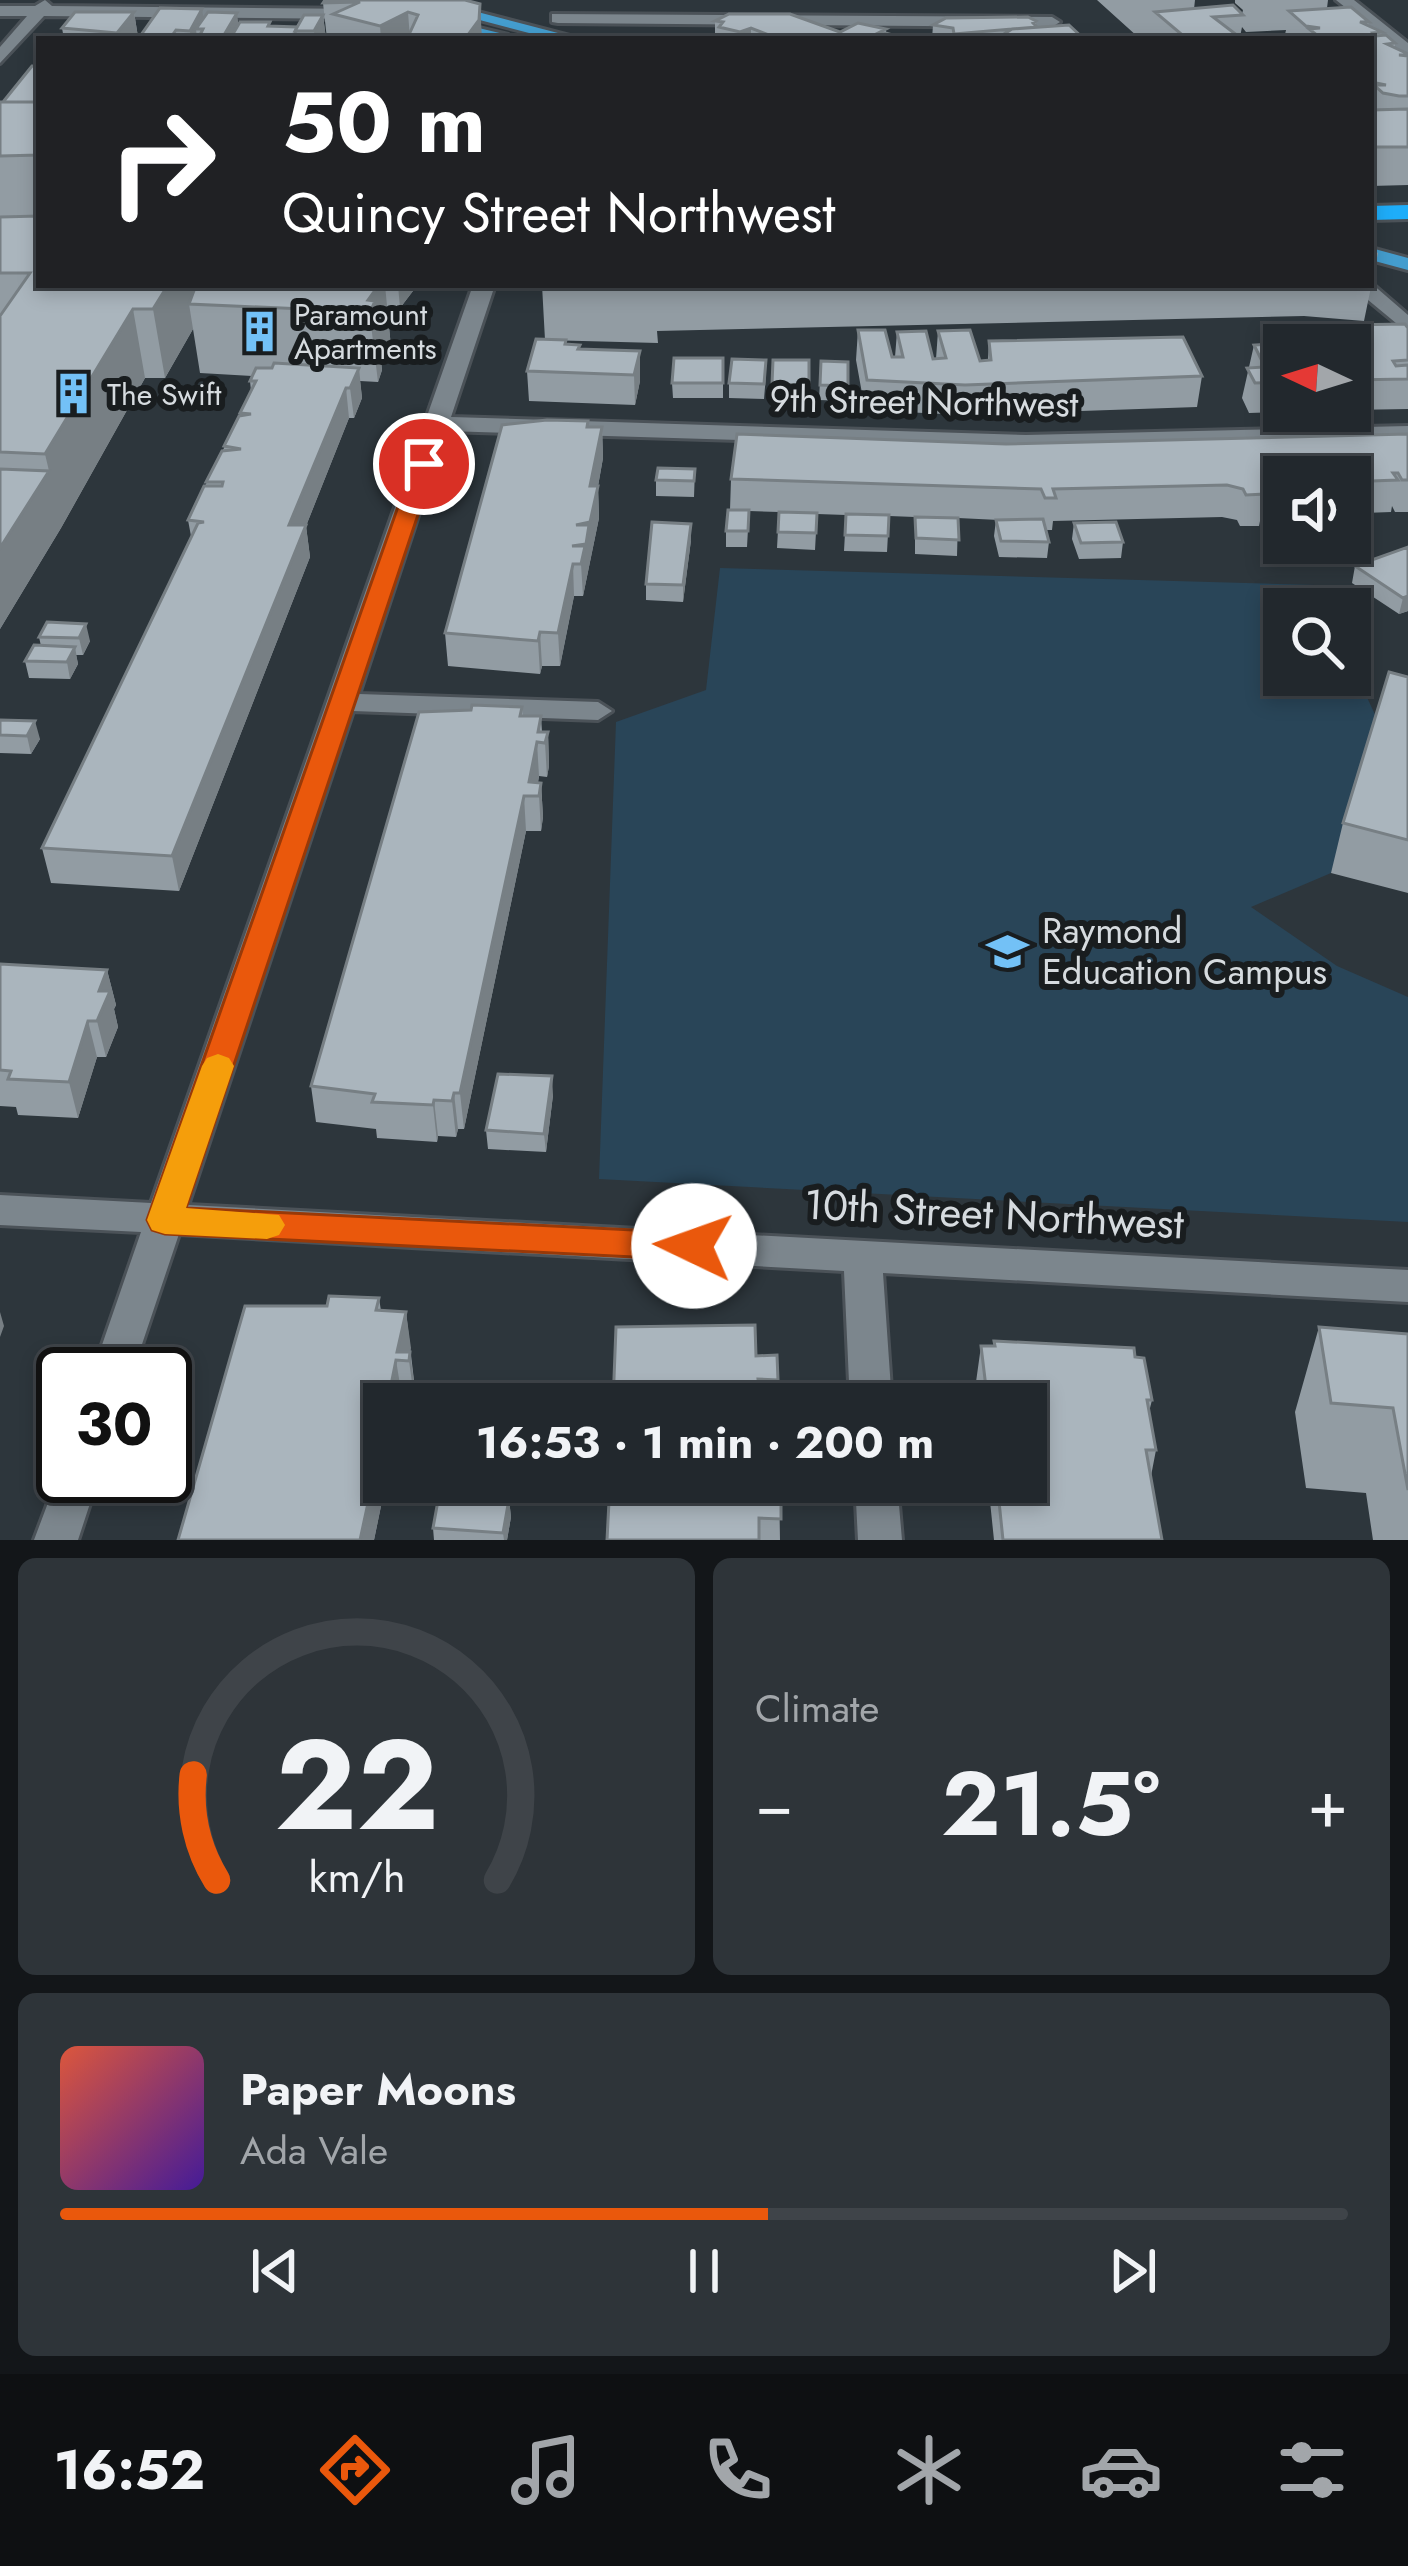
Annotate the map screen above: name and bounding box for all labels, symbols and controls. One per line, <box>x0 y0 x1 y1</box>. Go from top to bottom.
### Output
text: 50 m <box>282 62 486 184</box>
icon: right <box>84 84 240 240</box>
text: Quincy Street Northwest <box>282 174 836 252</box>
place label: Paramount Apartments <box>294 293 437 370</box>
building icon: Paramount Apartments <box>237 308 283 354</box>
north arrow <box>1263 324 1371 432</box>
map controls <box>1263 324 1371 696</box>
building icon: The Swift <box>50 371 96 417</box>
street label: 9th Street Northwest <box>769 372 1079 430</box>
place label: The Swift <box>107 373 222 416</box>
pin <box>373 413 475 515</box>
icon: arrive <box>391 431 457 497</box>
button: sound <box>1263 456 1371 564</box>
button: search <box>1263 588 1371 696</box>
place label: Raymond Education Campus <box>1042 904 1327 997</box>
school or university icon: Raymond Education Campus <box>985 928 1031 974</box>
street label: 10th Street Northwest <box>803 1174 1185 1254</box>
position arrow <box>631 1183 757 1309</box>
speed limit sign: 30 <box>36 1347 192 1503</box>
text: 16:53 · 1 min · 200 m <box>476 1410 934 1475</box>
text: Climate <box>755 1680 879 1737</box>
text: 22 <box>275 1695 438 1876</box>
text: 21.5° <box>941 1739 1160 1869</box>
text: − <box>755 1756 794 1852</box>
text: + <box>1307 1756 1348 1852</box>
text: km/h <box>308 1845 405 1907</box>
text: Paper Moons <box>240 2057 516 2122</box>
text: Ada Vale <box>240 2122 388 2179</box>
icon: previous <box>242 2238 308 2304</box>
icon: pause <box>671 2238 737 2304</box>
icon: next <box>1100 2238 1166 2304</box>
icon: directions <box>313 2428 397 2512</box>
icon: music <box>504 2428 588 2512</box>
icon: phone <box>696 2428 780 2512</box>
icon: climate <box>887 2428 971 2512</box>
icon: car <box>1079 2428 1163 2512</box>
icon: filters <box>1270 2428 1354 2512</box>
text: 16:52 <box>54 2431 205 2509</box>

